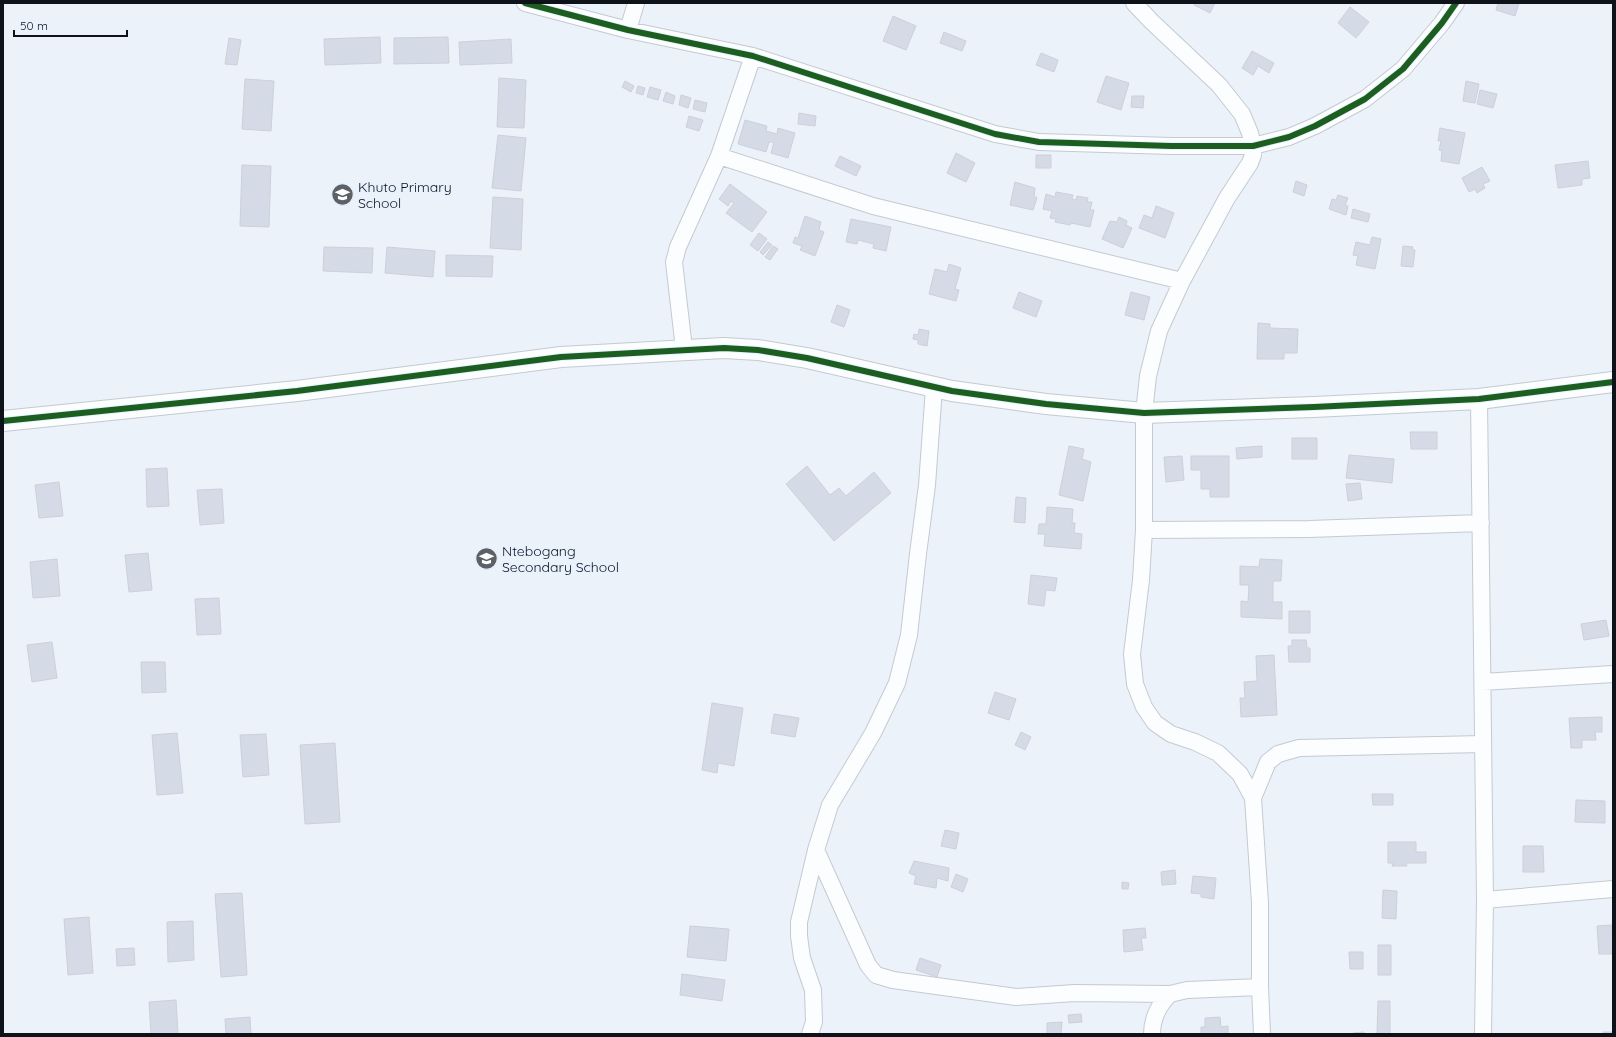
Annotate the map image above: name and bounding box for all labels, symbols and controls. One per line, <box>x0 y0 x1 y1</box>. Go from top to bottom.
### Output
scale bar <box>14 12 127 38</box>
text: 50 m <box>20 18 48 33</box>
place label: Khuto Primary School <box>358 178 452 212</box>
school or university icon: Khuto Primary School <box>330 182 356 208</box>
place label: Ntebogang Secondary School <box>502 542 619 576</box>
school or university icon: Ntebogang Secondary School <box>473 546 499 572</box>

